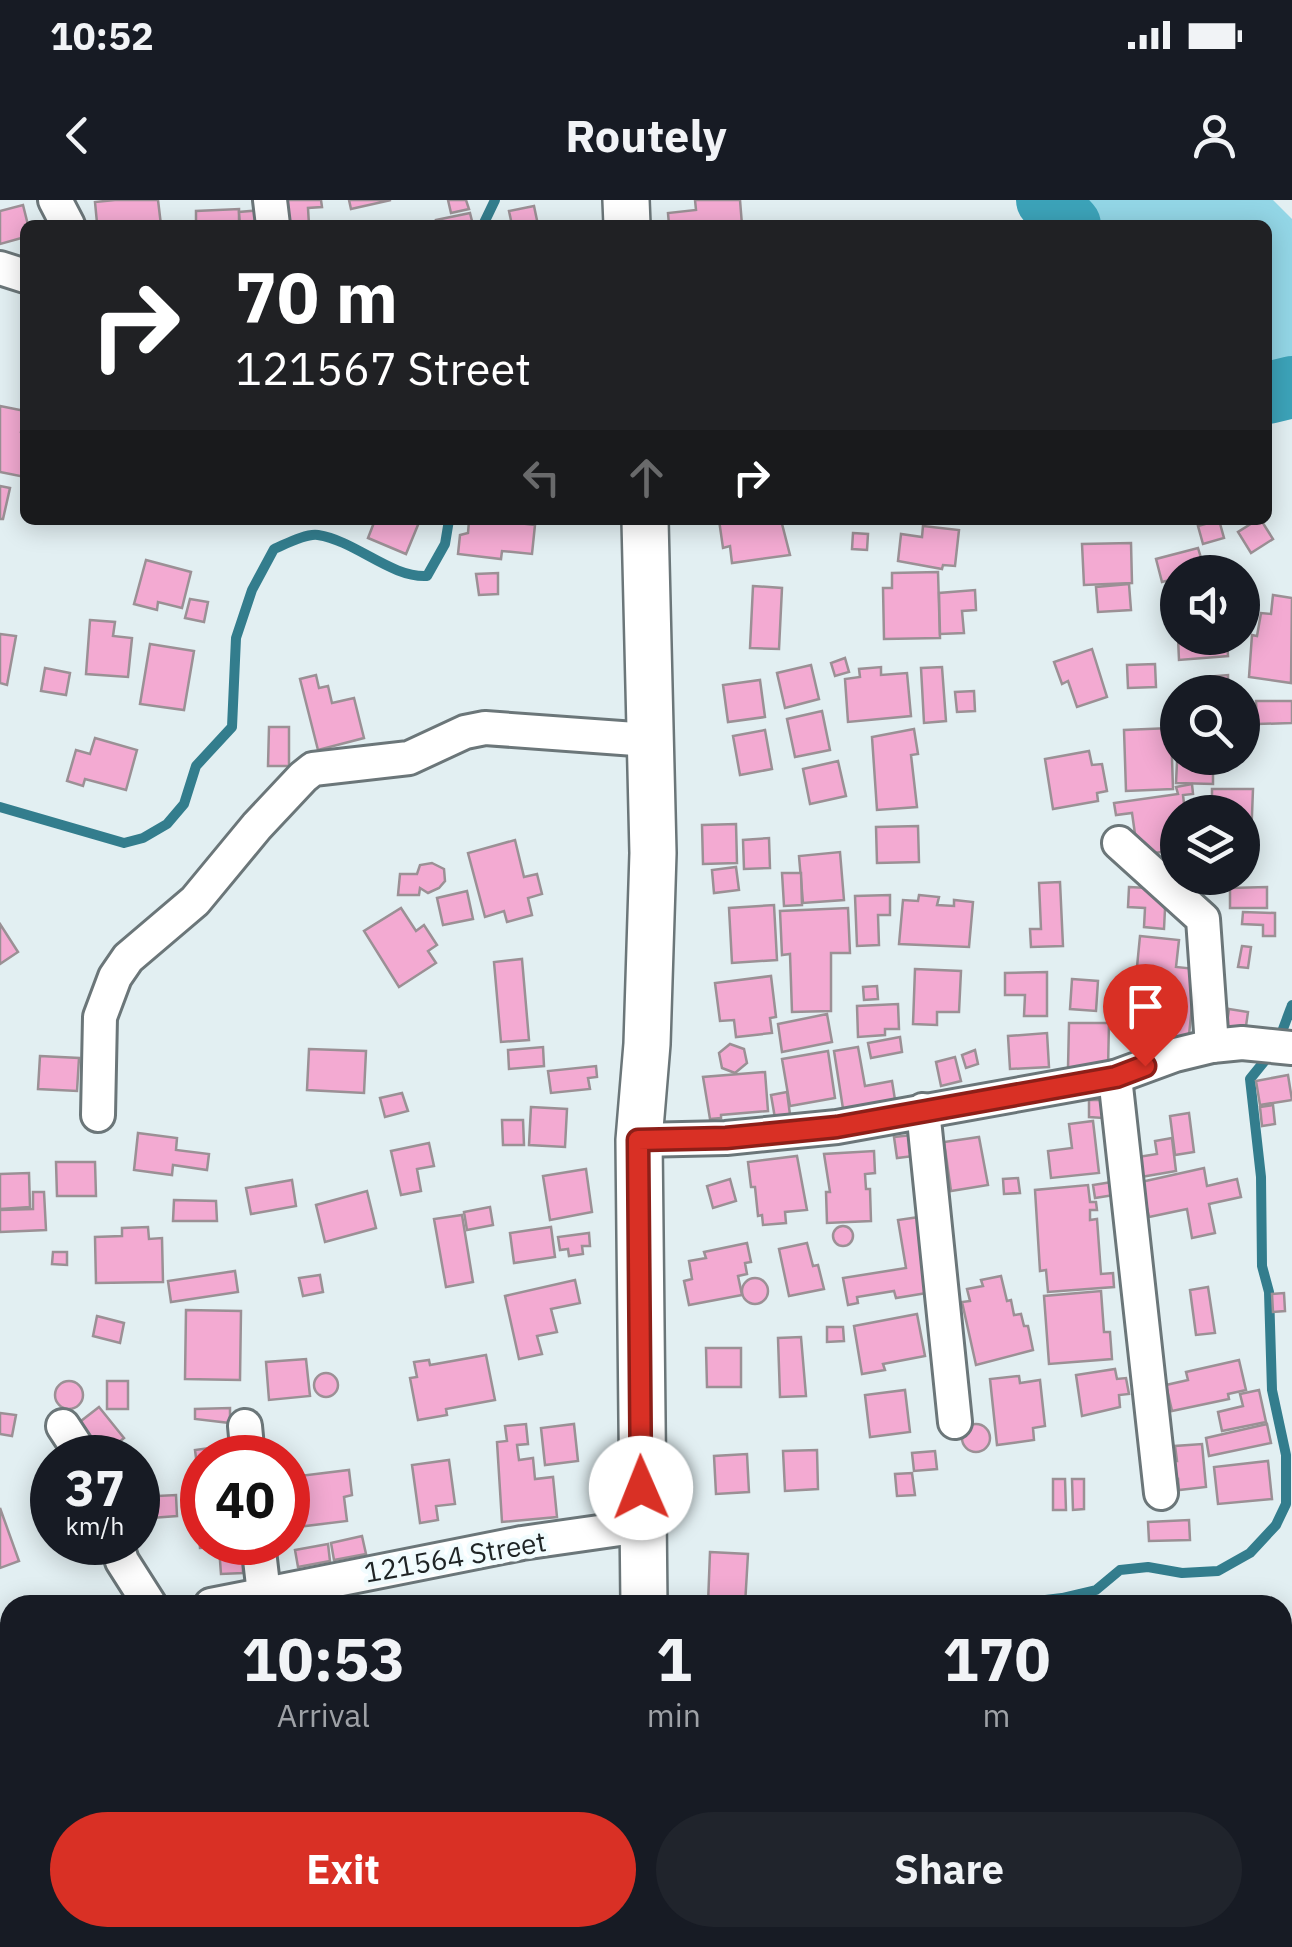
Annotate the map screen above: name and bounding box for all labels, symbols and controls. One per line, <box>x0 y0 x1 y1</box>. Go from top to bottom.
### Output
text: 10:52 <box>50 11 154 60</box>
text: Routely <box>565 106 727 164</box>
icon: back <box>50 108 105 163</box>
icon: person <box>1187 108 1242 163</box>
text: 70 m <box>235 251 398 342</box>
icon: right <box>70 260 200 390</box>
text: 121567 Street <box>235 339 531 397</box>
icon: left <box>514 450 569 505</box>
icon: ahead <box>619 450 674 505</box>
icon: right <box>724 450 779 505</box>
map controls <box>1160 555 1260 895</box>
button: sound <box>1160 555 1260 655</box>
button: search <box>1160 675 1260 775</box>
button: layers <box>1160 795 1260 895</box>
pin <box>1103 964 1188 1067</box>
icon: arrive <box>1118 979 1173 1034</box>
speed limit sign: 40 <box>180 1435 310 1565</box>
position arrow <box>589 1436 693 1540</box>
text: 37 <box>65 1455 125 1520</box>
text: km/h <box>66 1509 124 1542</box>
street label: 121564 Street <box>361 1522 549 1591</box>
text: 10:53 <box>242 1619 405 1698</box>
text: 1 <box>656 1619 692 1698</box>
text: 170 <box>942 1619 1050 1698</box>
text: Arrival <box>277 1694 370 1736</box>
text: min <box>647 1694 701 1736</box>
text: m <box>983 1694 1010 1736</box>
button: Exit <box>50 1812 636 1927</box>
button: Share <box>656 1812 1242 1927</box>

